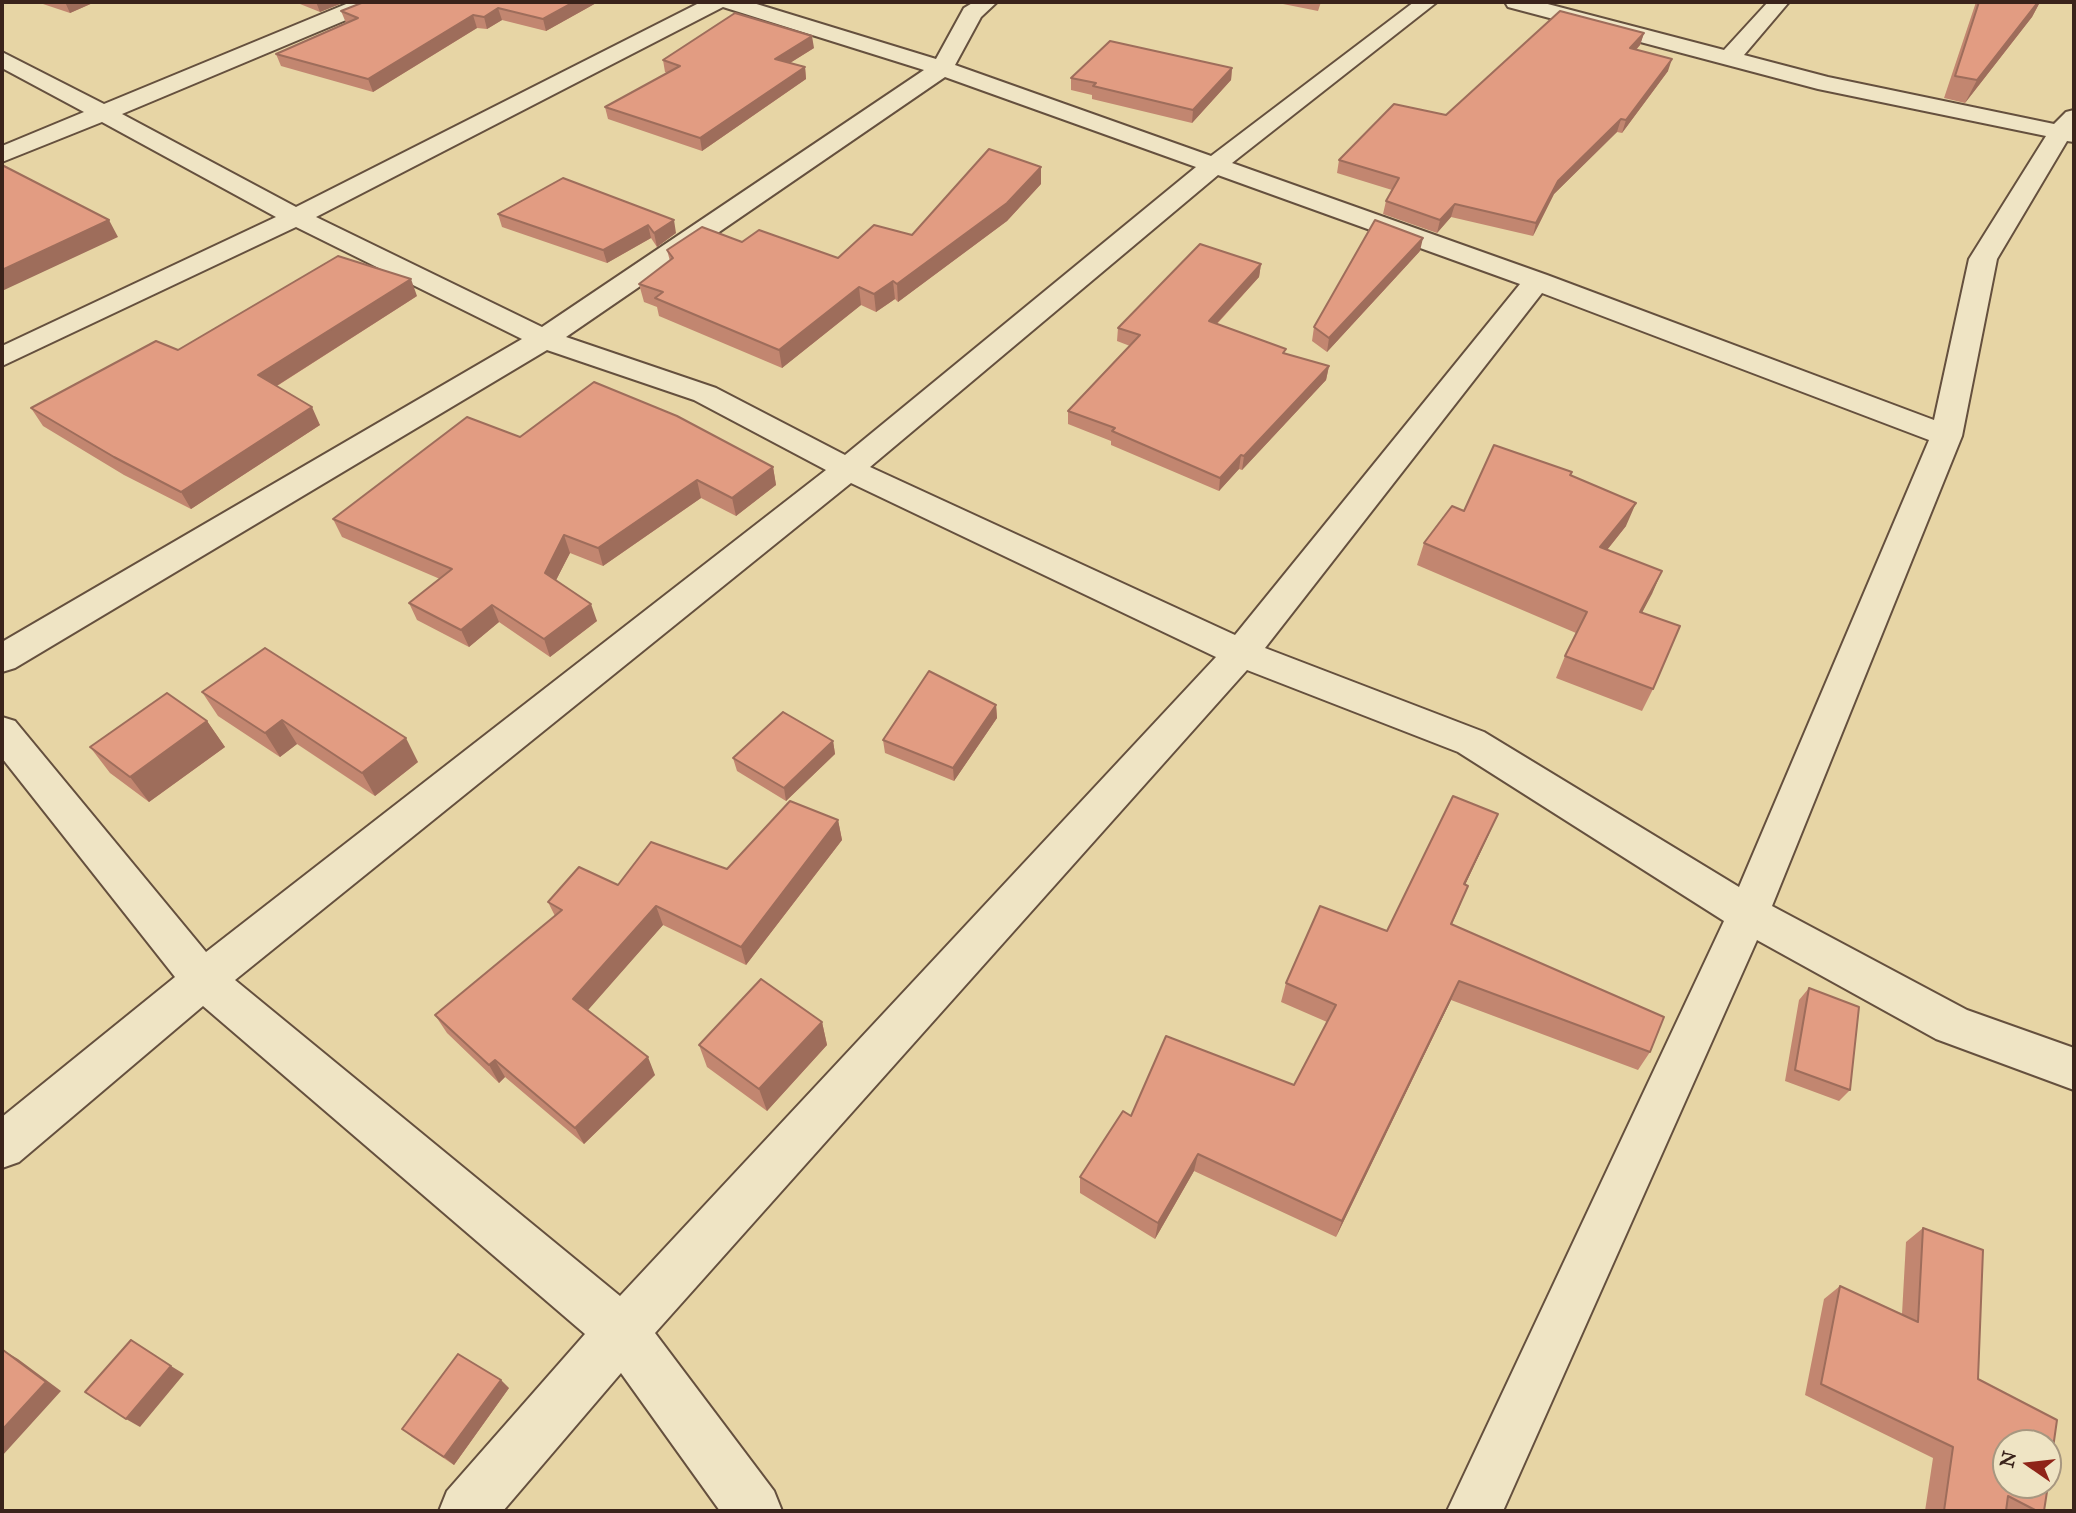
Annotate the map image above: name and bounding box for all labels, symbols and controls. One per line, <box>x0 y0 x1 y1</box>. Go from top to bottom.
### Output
north arrow <box>1992 1429 2062 1499</box>
text: N <box>1995 1449 2021 1470</box>

